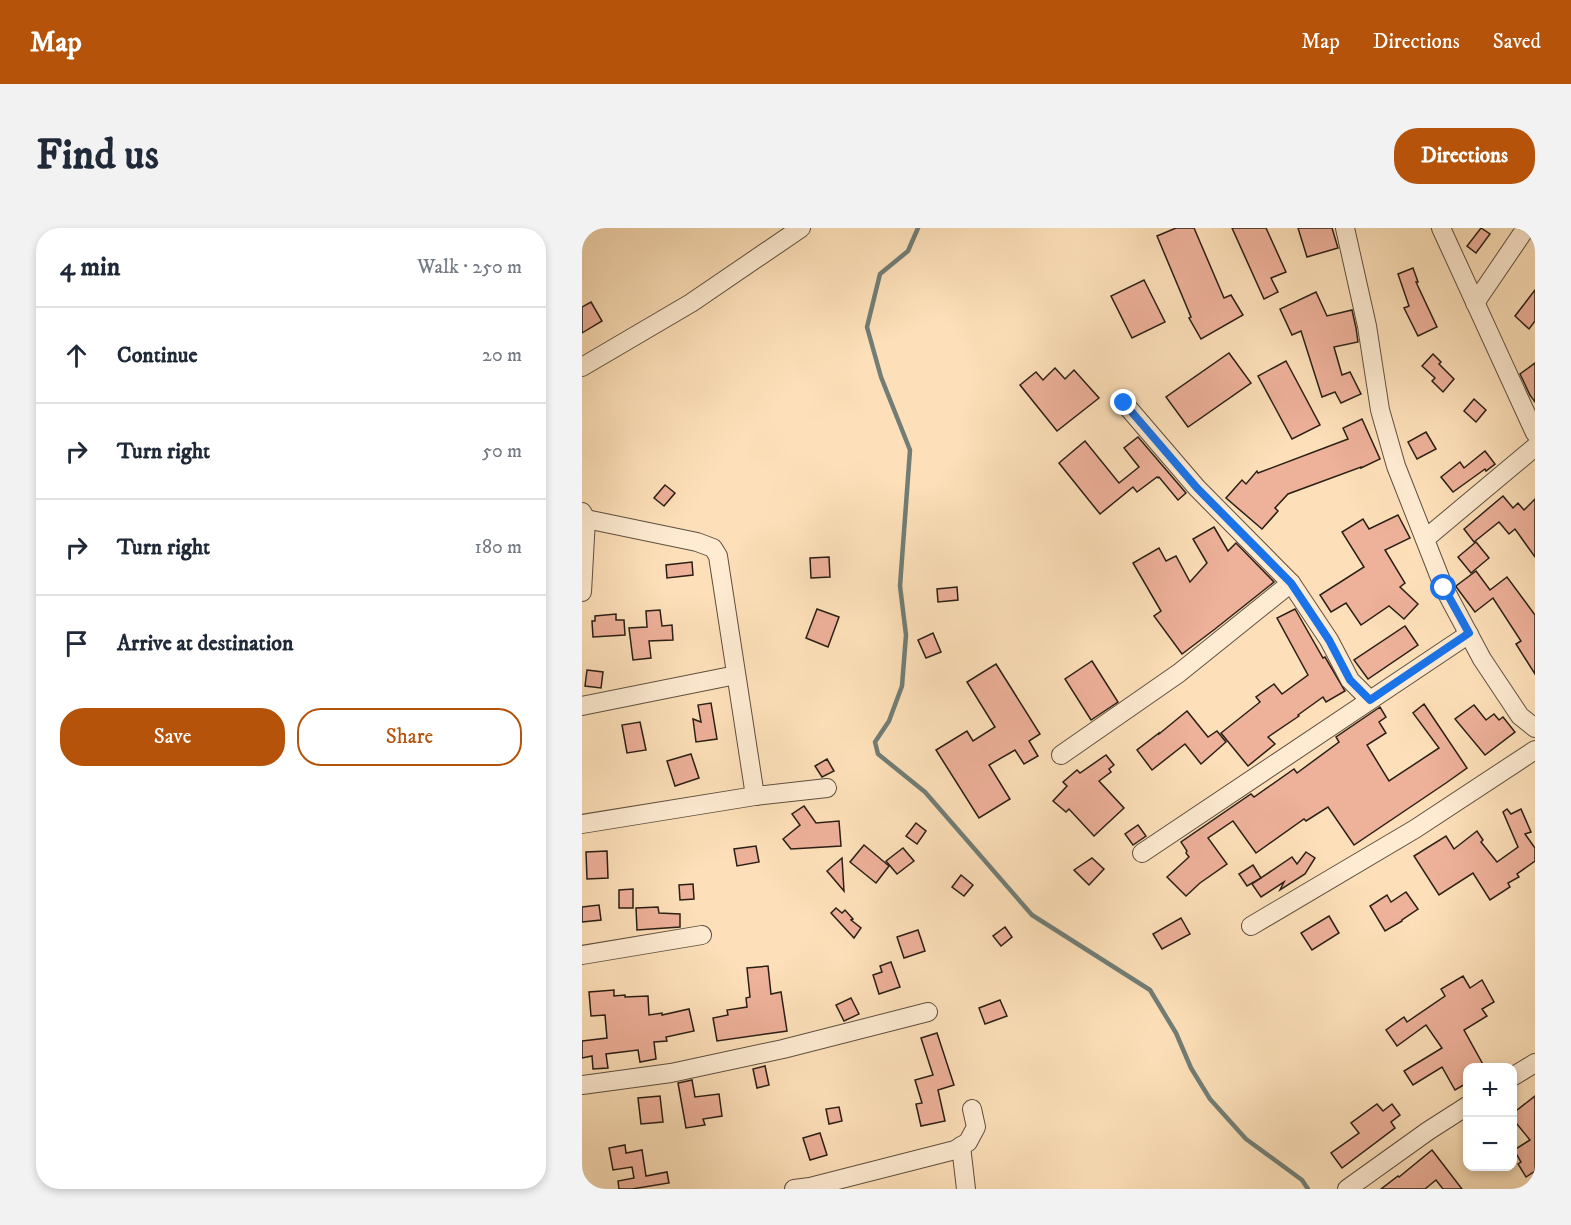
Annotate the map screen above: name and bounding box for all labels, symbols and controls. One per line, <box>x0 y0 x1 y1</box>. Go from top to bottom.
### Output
text: Map <box>30 25 82 60</box>
text: Map <box>1301 29 1340 55</box>
text: Directions <box>1373 29 1460 55</box>
text: Saved <box>1493 29 1541 55</box>
button: Directions <box>1394 128 1535 184</box>
text: Find us <box>36 130 159 182</box>
text: 4 min <box>60 251 120 284</box>
text: Walk · 250 m <box>417 255 522 280</box>
icon: ahead <box>60 339 93 372</box>
text: Continue <box>117 342 198 369</box>
text: 20 m <box>482 343 522 368</box>
route end <box>1110 389 1136 415</box>
icon: right <box>60 435 93 468</box>
text: Turn right <box>117 438 210 465</box>
text: 50 m <box>482 439 522 464</box>
icon: right <box>60 531 93 564</box>
text: Turn right <box>117 534 210 561</box>
text: 180 m <box>475 535 522 560</box>
route start <box>1430 574 1456 600</box>
icon: arrive <box>60 627 93 660</box>
text: Arrive at destination <box>117 630 294 657</box>
button: Save <box>60 708 285 766</box>
button: Share <box>297 708 522 766</box>
map controls <box>1463 1063 1517 1171</box>
button: + <box>1463 1063 1517 1117</box>
button: − <box>1463 1117 1517 1171</box>

